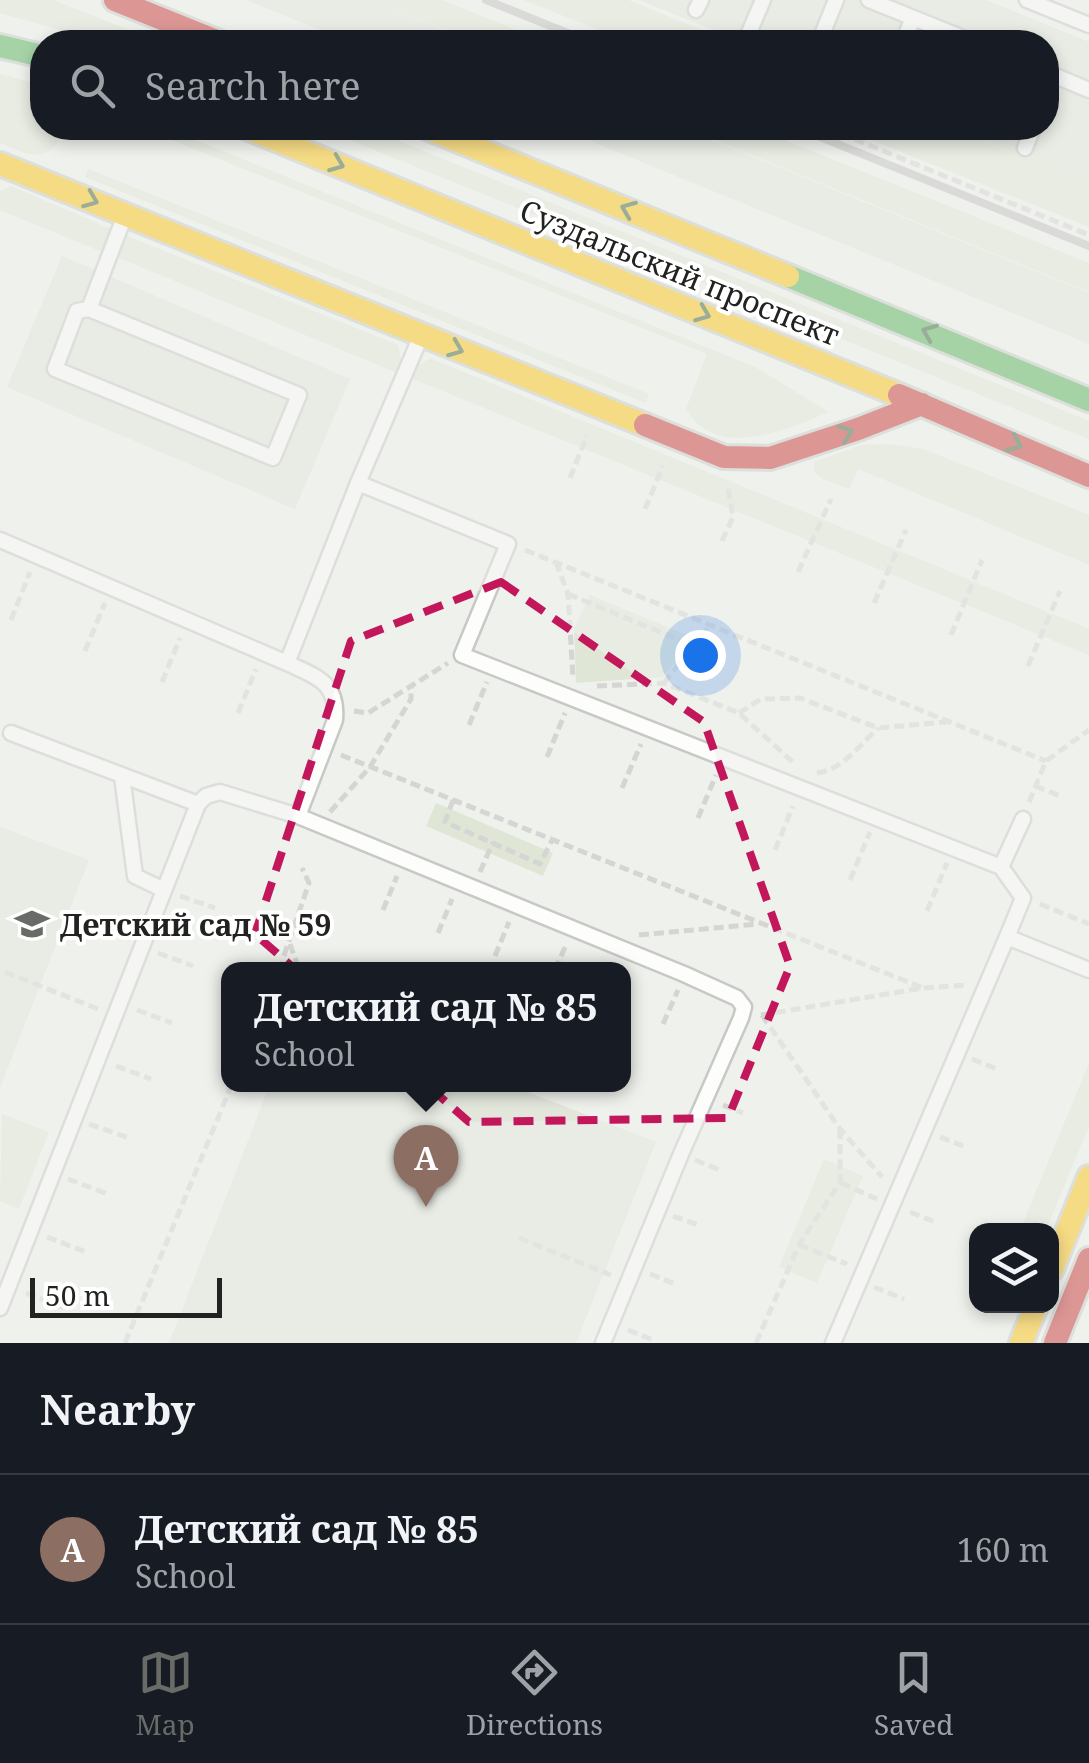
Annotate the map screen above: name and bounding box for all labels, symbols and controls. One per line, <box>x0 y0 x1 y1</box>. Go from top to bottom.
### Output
search box <box>30 30 1059 140</box>
icon: search <box>65 58 120 113</box>
text: Search here <box>145 59 361 111</box>
one-way arrow <box>328 153 345 173</box>
one-way arrow <box>81 188 98 208</box>
street label: Суздальский проспект <box>514 189 846 355</box>
one-way arrow <box>620 201 638 221</box>
one-way arrow <box>693 303 711 323</box>
one-way arrow <box>921 324 938 344</box>
one-way arrow <box>446 338 464 358</box>
one-way arrow <box>837 424 854 444</box>
one-way arrow <box>1005 432 1023 452</box>
your location <box>675 630 726 681</box>
place label: Детский сад № 59 <box>60 904 332 945</box>
school or university icon: Детский сад № 59 <box>13 905 51 943</box>
popup <box>221 962 631 1092</box>
text: Детский сад № 85 <box>254 980 598 1032</box>
text: School <box>254 1032 354 1075</box>
pin: A <box>394 1124 458 1207</box>
map controls <box>969 1223 1059 1313</box>
button: layers <box>969 1223 1059 1313</box>
scale bar <box>30 1273 222 1318</box>
text: 50 m <box>45 1276 110 1314</box>
text: Nearby <box>40 1380 195 1437</box>
text: Детский сад № 85 <box>135 1502 479 1554</box>
text: A <box>60 1528 85 1571</box>
text: 160 m <box>957 1528 1049 1571</box>
text: School <box>135 1554 235 1597</box>
tab: Map <box>136 1645 195 1743</box>
tab: Directions <box>466 1645 603 1743</box>
tab: Saved <box>874 1645 953 1743</box>

